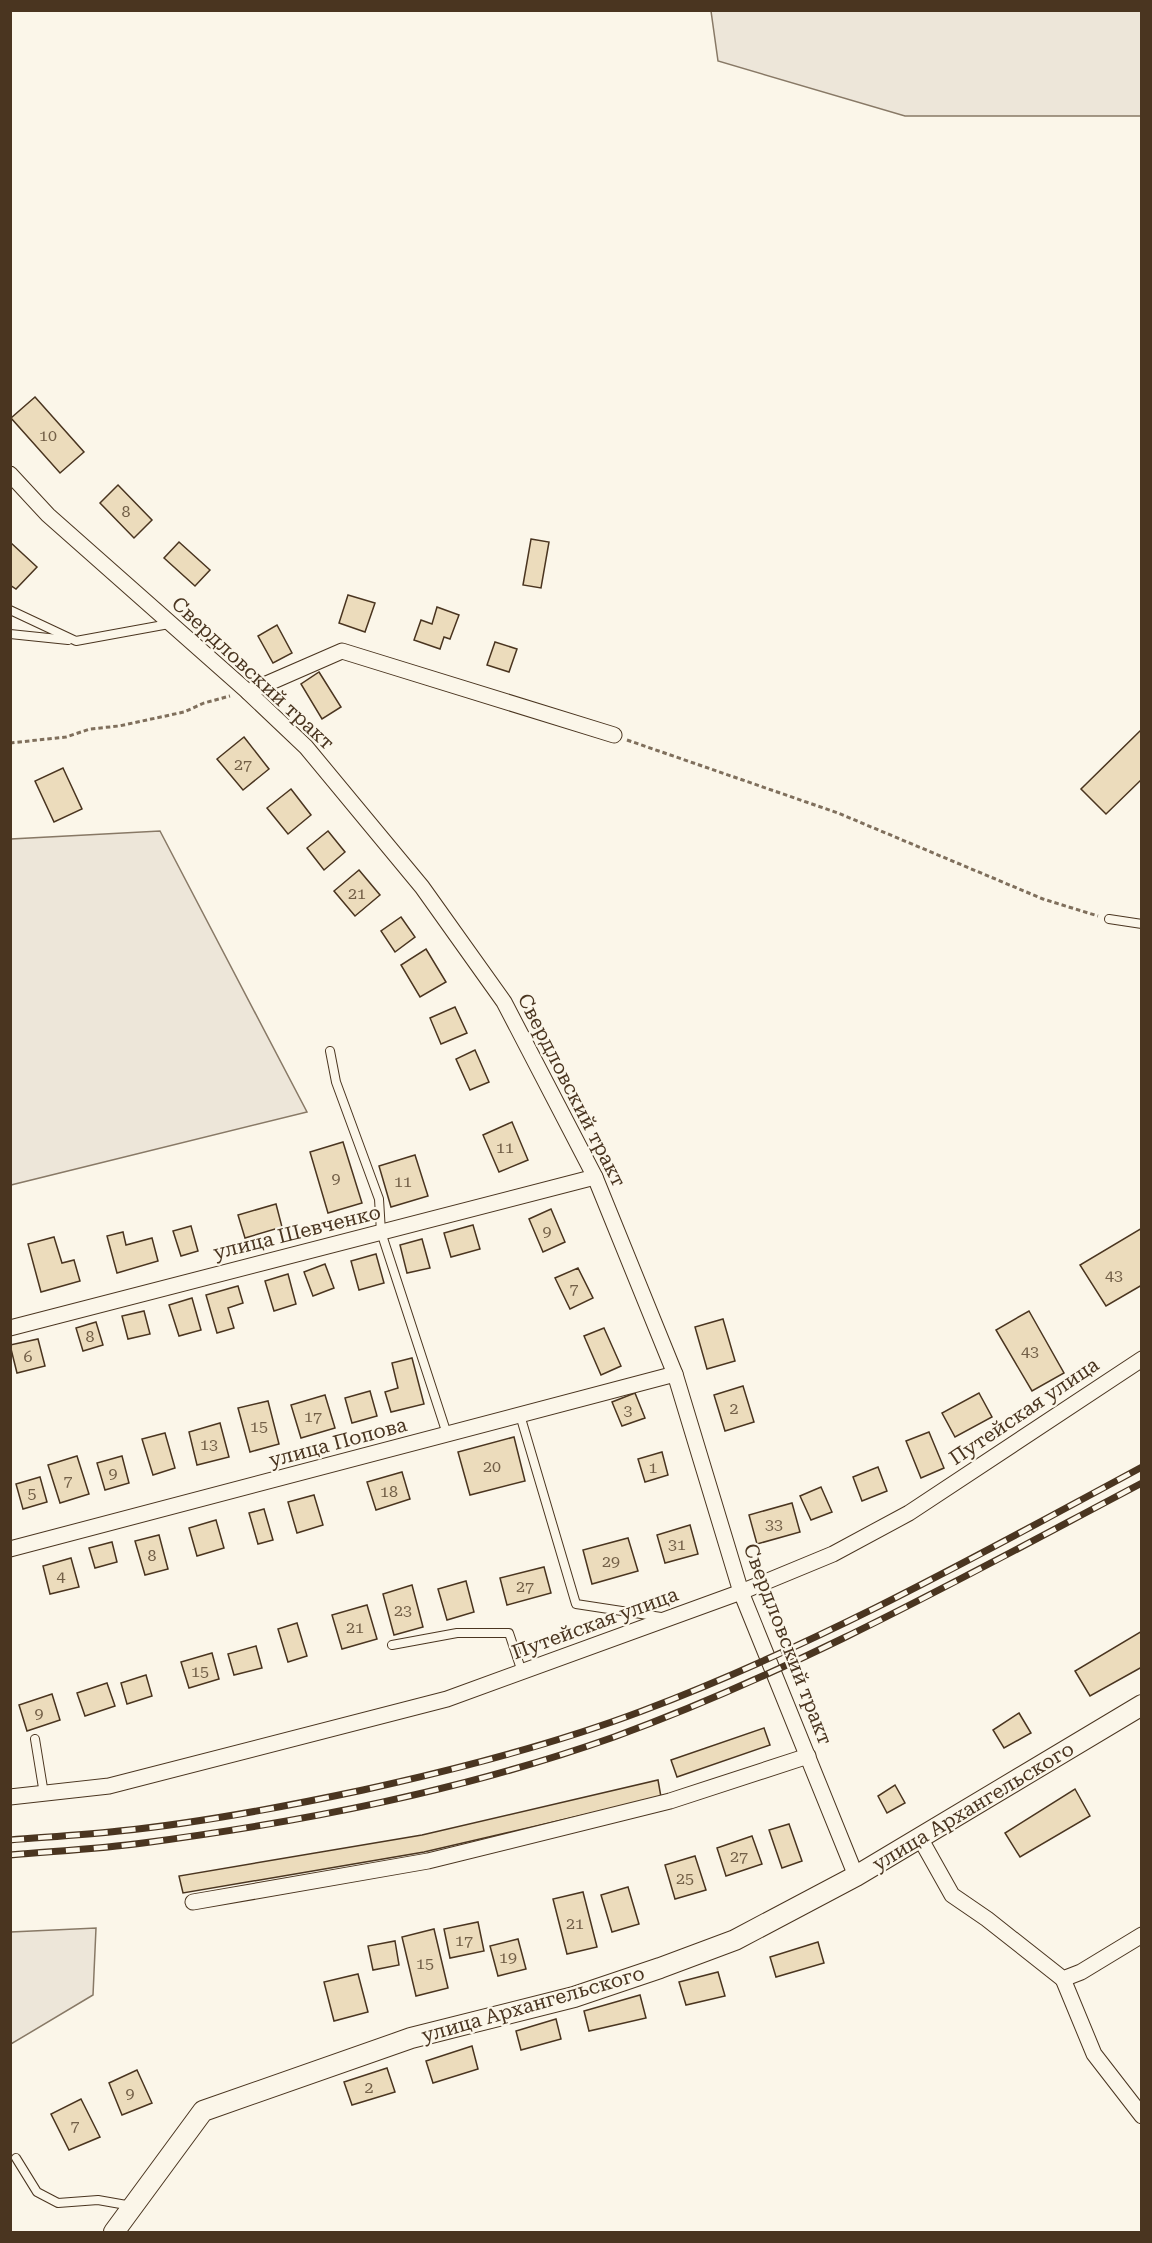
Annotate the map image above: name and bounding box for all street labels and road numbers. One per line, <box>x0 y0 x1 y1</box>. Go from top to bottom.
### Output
street label: Свердловский тракт <box>167 591 339 755</box>
street label: Свердловский тракт <box>513 989 631 1191</box>
street label: улица Шевченко <box>211 1200 383 1264</box>
street label: Путейская улица <box>945 1352 1103 1470</box>
street label: улица Попова <box>266 1412 410 1472</box>
street label: Свердловский тракт <box>739 1540 837 1748</box>
street label: Путейская улица <box>509 1582 682 1664</box>
street label: улица Архангельского <box>868 1736 1078 1876</box>
street label: улица Архангельского <box>419 1961 647 2047</box>

